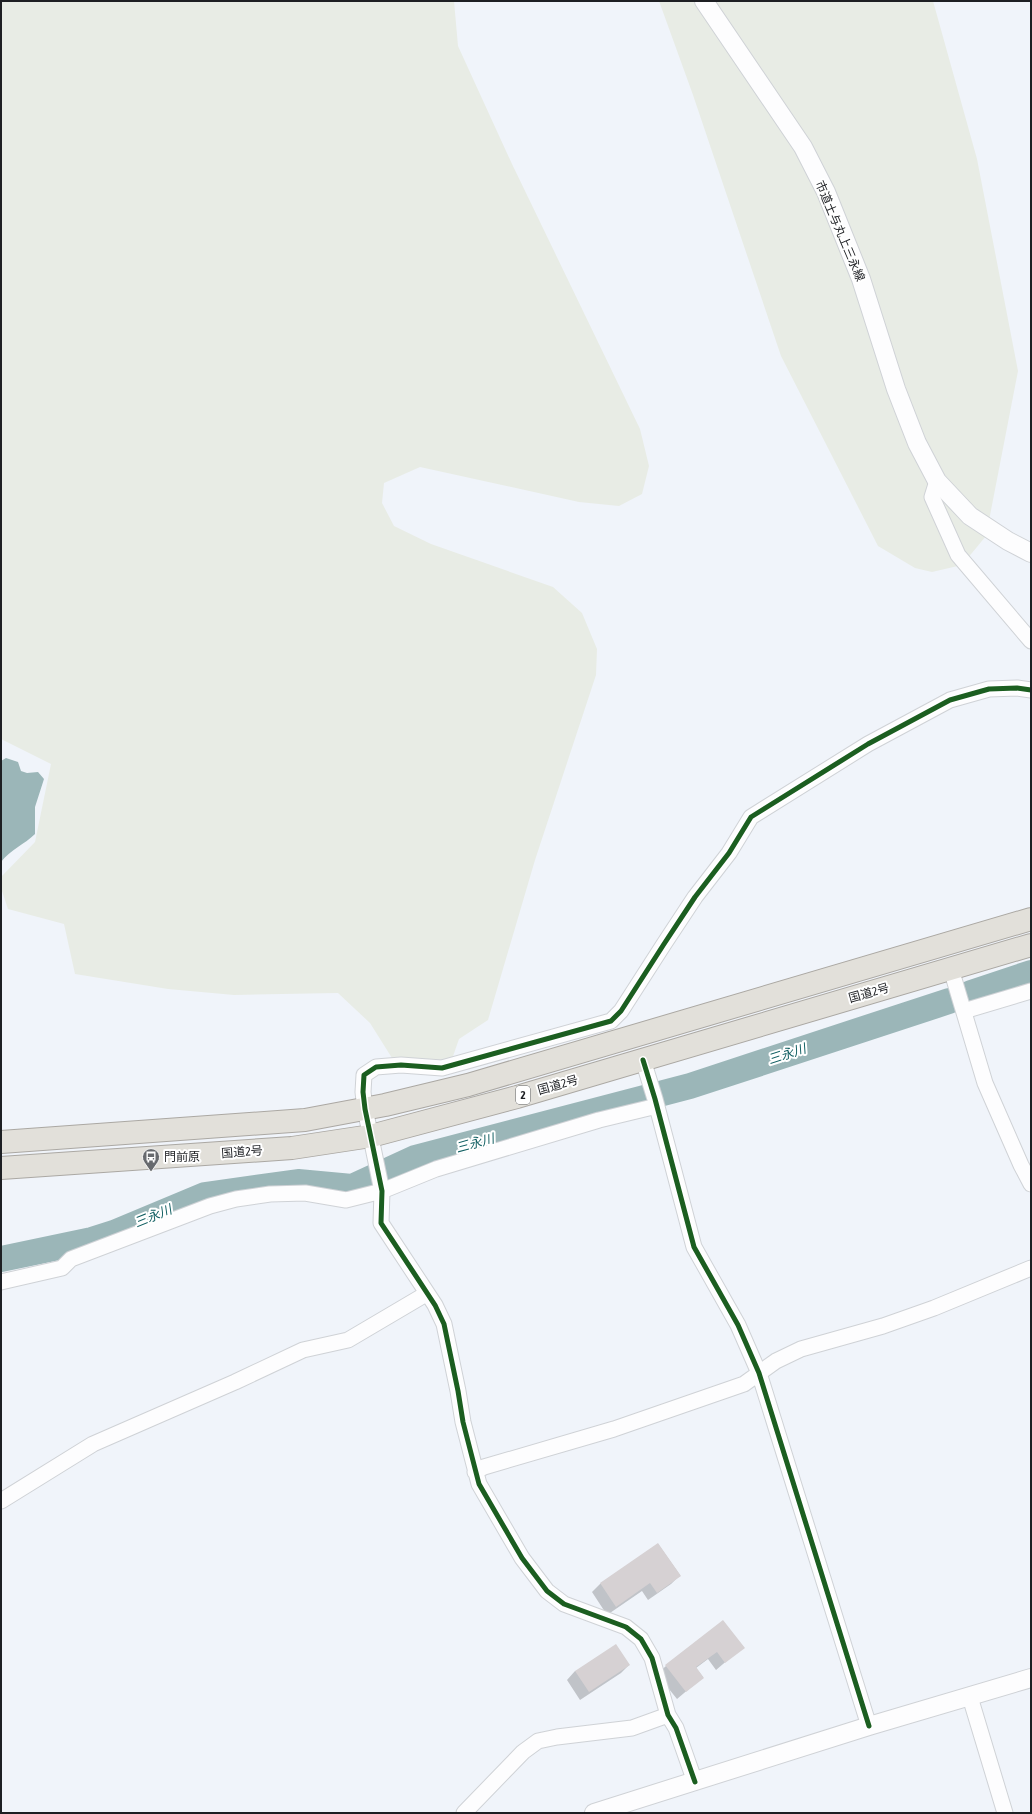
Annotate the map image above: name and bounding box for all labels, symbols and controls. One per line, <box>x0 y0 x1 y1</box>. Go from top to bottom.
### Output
street label: 市道土与丸上三永線 <box>812 179 868 283</box>
street label: 国道2号 <box>847 981 891 1005</box>
water label: 三永川 <box>766 1040 810 1067</box>
street label: 国道2号 <box>536 1073 580 1097</box>
road number: 2 <box>516 1086 530 1104</box>
water label: 三永川 <box>454 1130 498 1155</box>
street label: 国道2号 <box>221 1144 263 1160</box>
bus stop icon: 門前原 <box>141 1147 161 1172</box>
place label: 門前原 <box>164 1150 200 1164</box>
water label: 三永川 <box>132 1201 176 1230</box>

